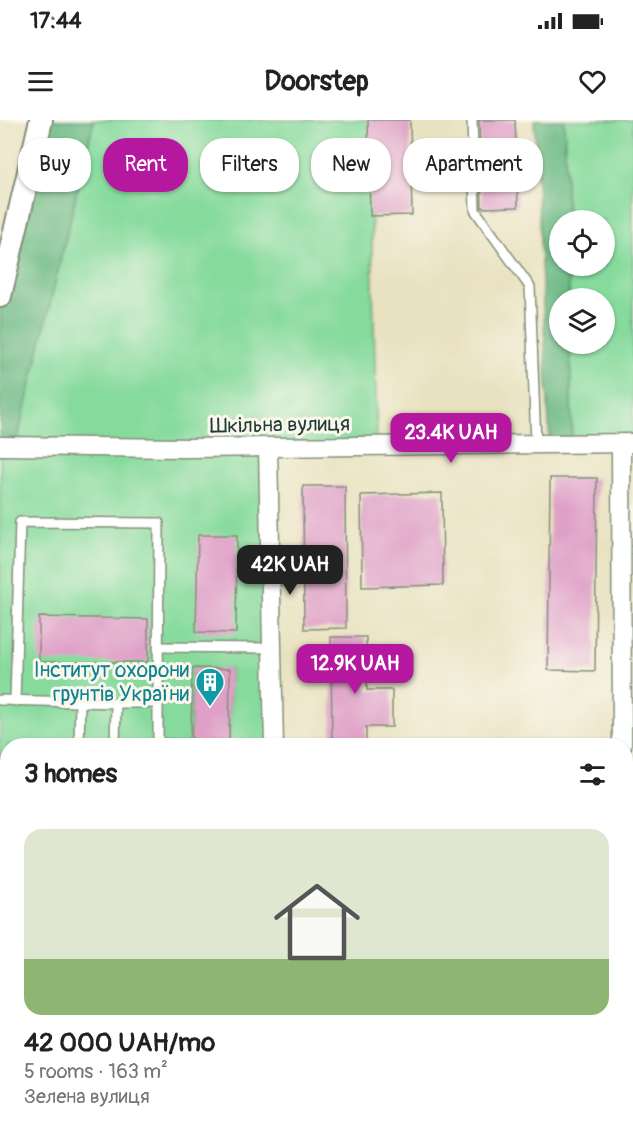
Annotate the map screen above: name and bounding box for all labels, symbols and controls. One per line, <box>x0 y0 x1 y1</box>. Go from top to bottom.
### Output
text: 17:44 <box>30 7 82 35</box>
icon: menu <box>24 65 57 98</box>
text: Doorstep <box>264 65 369 98</box>
icon: heart <box>576 65 609 98</box>
chip: Buy <box>18 138 91 192</box>
chip: Rent <box>103 138 188 192</box>
chip: Filters <box>200 138 299 192</box>
chip: New <box>311 138 391 192</box>
chip: Apartment <box>403 138 543 192</box>
map controls <box>549 210 615 354</box>
button: locate <box>549 210 615 276</box>
button: layers <box>549 288 615 354</box>
street label: Шкільна вулиця <box>210 410 350 440</box>
pin: 23.4K UAH <box>382 413 520 464</box>
text: 23.4K UAH <box>405 420 498 445</box>
pin: 42K UAH <box>235 545 345 596</box>
text: 42K UAH <box>251 552 329 577</box>
pin: 12.9K UAH <box>286 644 424 695</box>
text: 12.9K UAH <box>311 651 399 676</box>
place label: Інститут охорони грунтів України <box>34 657 189 708</box>
building icon: Інститут охорони грунтів України <box>194 666 226 708</box>
text: 3 homes <box>24 758 117 790</box>
icon: filters <box>576 758 609 791</box>
icon: home <box>263 868 371 976</box>
text: 42 000 UAH/mo <box>24 1027 215 1059</box>
text: 5 rooms · 163 m² <box>24 1059 168 1084</box>
text: Зелена вулиця <box>24 1084 150 1109</box>

